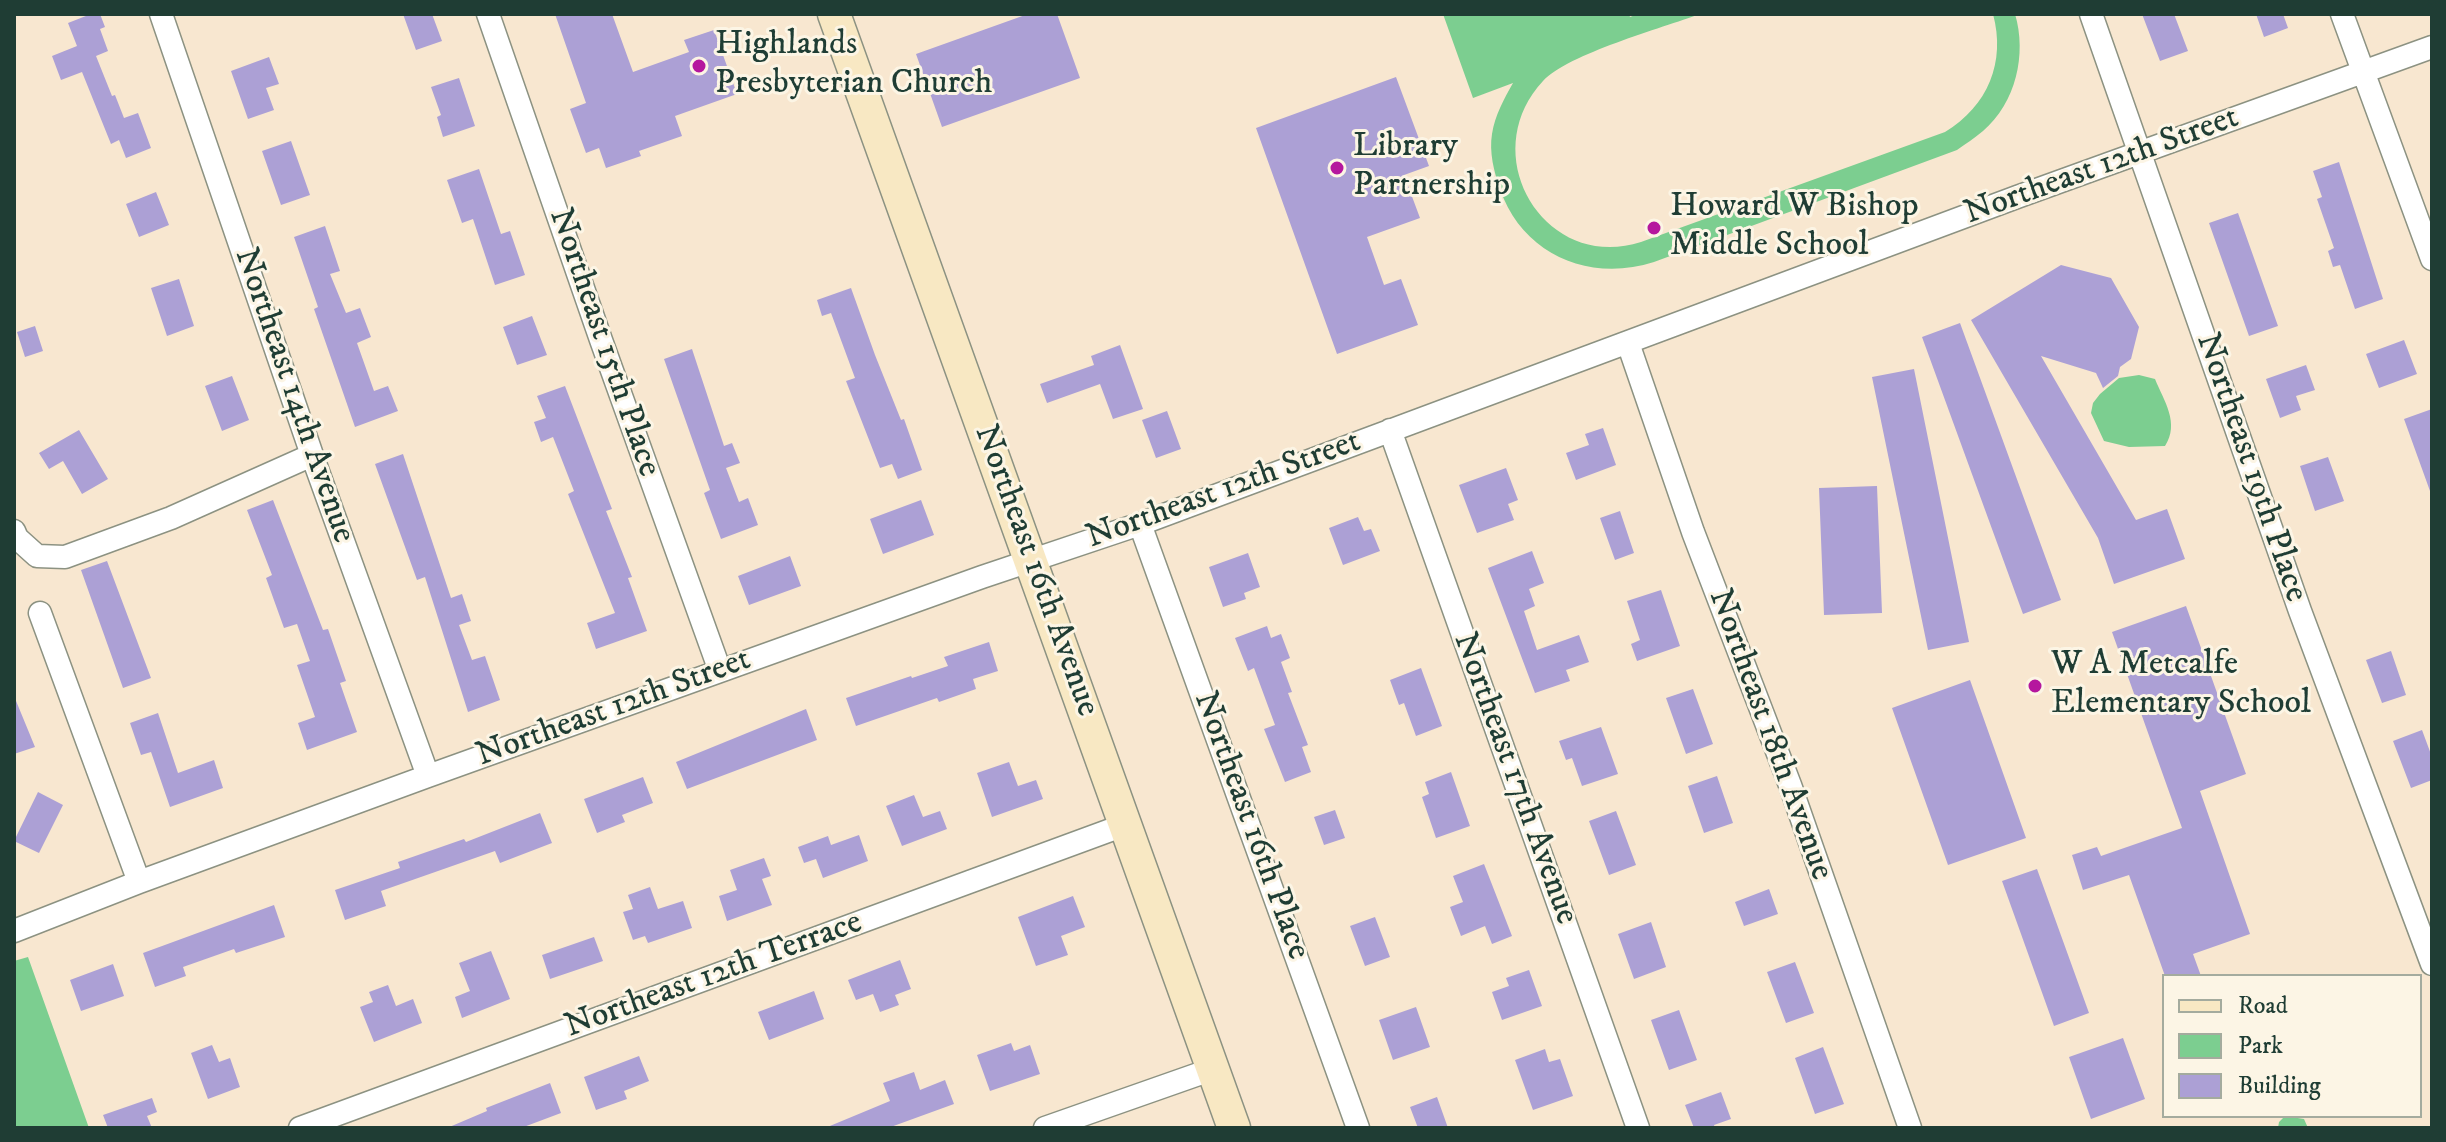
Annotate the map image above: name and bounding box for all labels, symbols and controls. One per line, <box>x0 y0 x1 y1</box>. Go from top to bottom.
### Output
place label: Highlands Presbyterian Church <box>715 26 992 106</box>
marker: Highlands Presbyterian Church <box>690 57 708 75</box>
street label: Northeast 12th Street <box>1959 98 2245 236</box>
place label: Library Partnership <box>1353 128 1510 208</box>
marker: Library Partnership <box>1328 159 1346 177</box>
place label: Howard W Bishop Middle School <box>1670 188 1919 268</box>
street label: Northeast 15th Place <box>538 203 668 483</box>
marker: Howard W Bishop Middle School <box>1645 219 1663 237</box>
street label: Northeast 14th Avenue <box>223 243 363 549</box>
street label: Northeast 19th Place <box>2185 328 2315 608</box>
street label: Northeast 16th Avenue <box>963 420 1107 722</box>
street label: Northeast 12th Street <box>1081 422 1367 560</box>
street label: Northeast 18th Avenue <box>1697 584 1841 886</box>
street label: Northeast 17th Avenue <box>1442 628 1586 930</box>
street label: Northeast 12th Street <box>471 640 757 778</box>
place label: W A Metcalfe Elementary School <box>2051 646 2311 726</box>
marker: W A Metcalfe Elementary School <box>2026 677 2044 695</box>
street label: Northeast 16th Place <box>1183 687 1317 965</box>
street label: Northeast 12th Terrace <box>560 903 868 1049</box>
legend <box>2162 974 2422 1118</box>
text: Road <box>2238 991 2288 1021</box>
text: Park <box>2238 1031 2283 1061</box>
text: Building <box>2238 1071 2321 1101</box>

